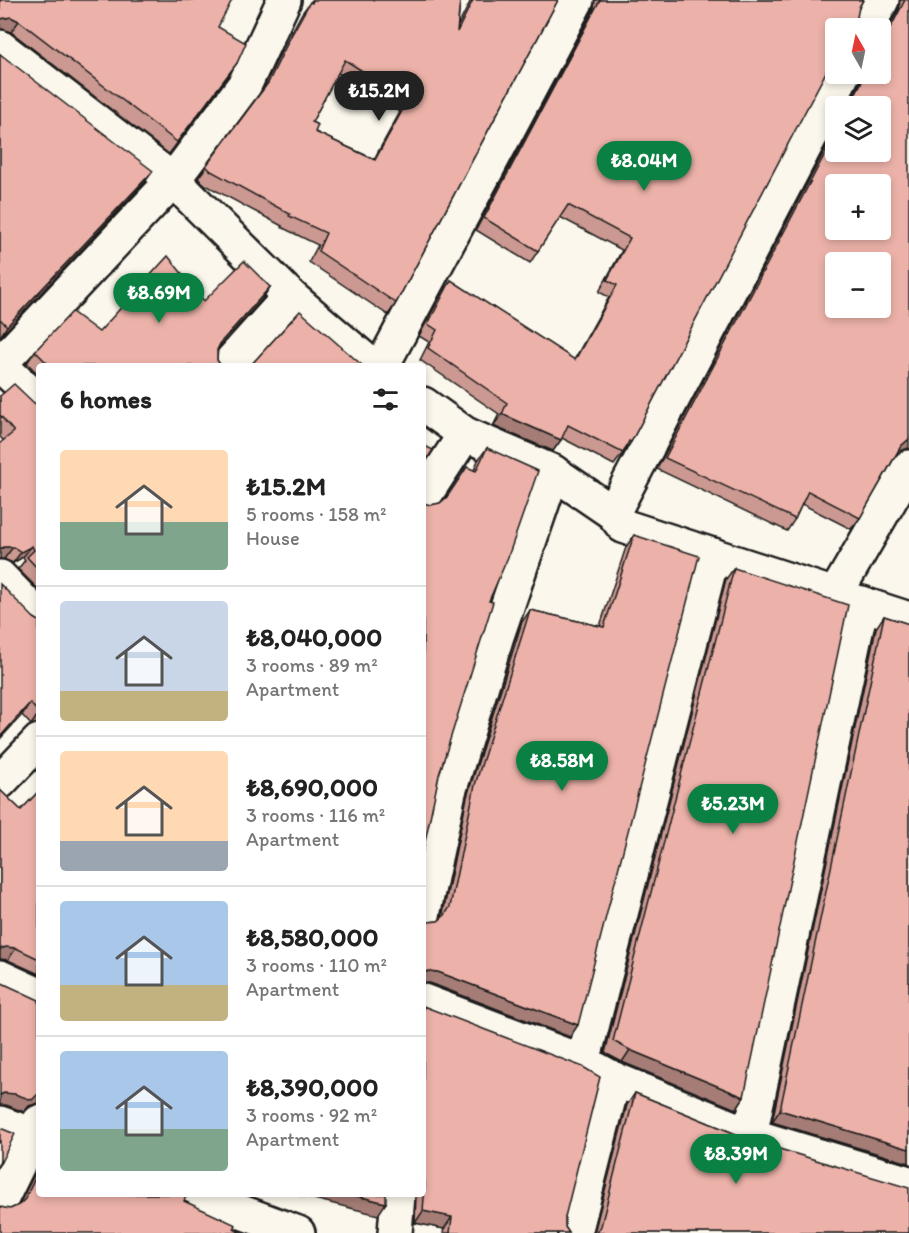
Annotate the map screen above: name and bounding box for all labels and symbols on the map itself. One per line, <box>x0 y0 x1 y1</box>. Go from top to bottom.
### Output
north arrow <box>825 18 891 84</box>
pin: ₺15.2M <box>330 71 428 122</box>
pin: ₺8.04M <box>595 141 693 192</box>
pin: ₺8.69M <box>110 273 208 324</box>
pin: ₺8.58M <box>513 741 611 792</box>
pin: ₺5.23M <box>684 784 782 835</box>
pin: ₺8.39M <box>687 1134 785 1185</box>

